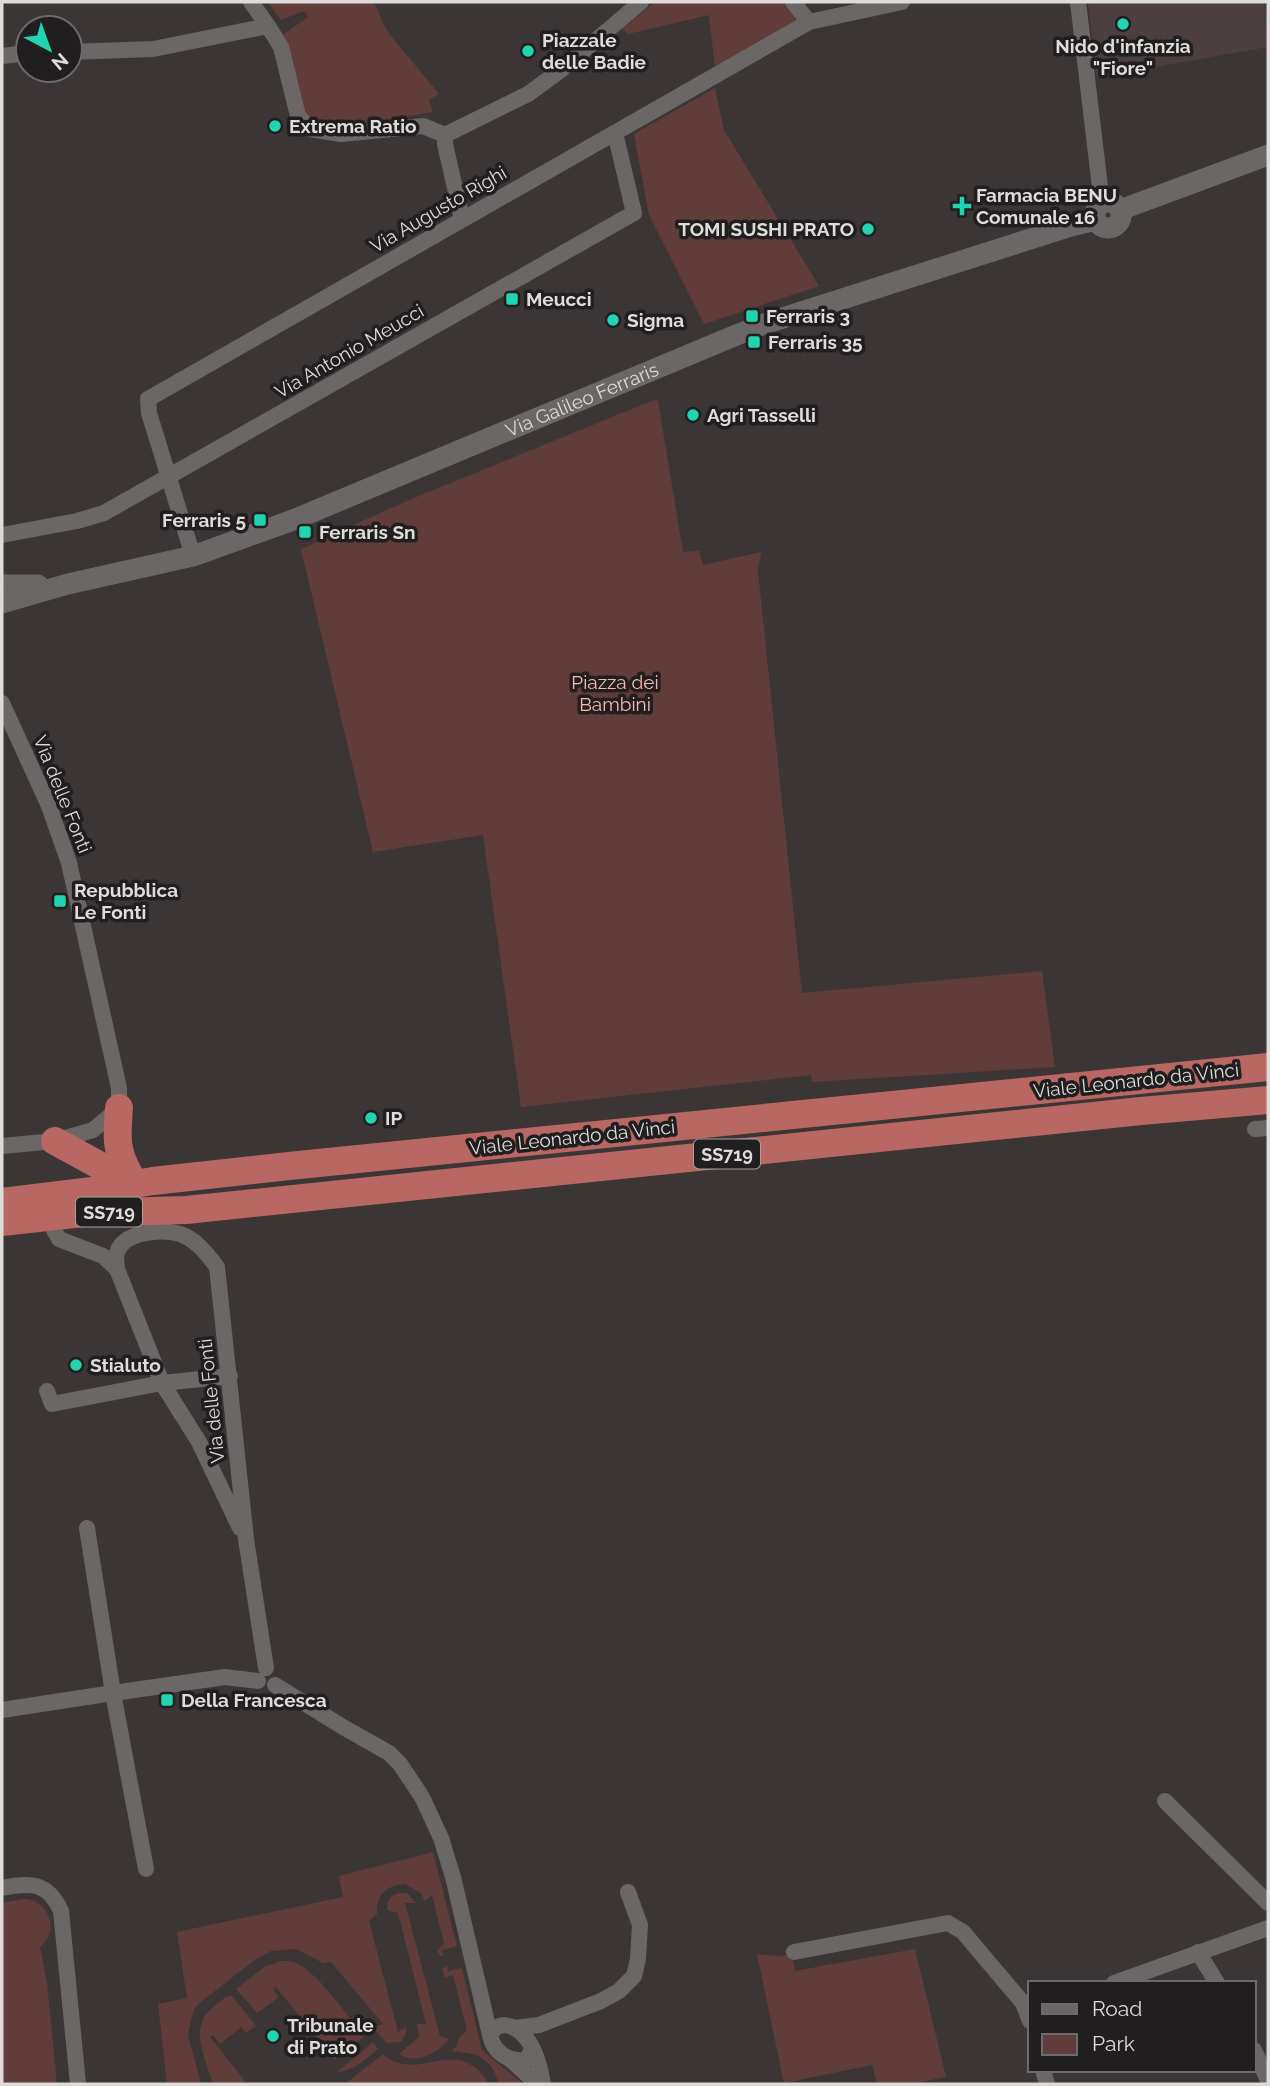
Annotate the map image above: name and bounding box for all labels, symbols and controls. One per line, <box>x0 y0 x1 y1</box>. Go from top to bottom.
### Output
north arrow <box>14 14 84 84</box>
marker: Nido d'infanzia "Fiore" <box>1115 16 1131 32</box>
place label: Piazzale delle Badie <box>542 29 646 73</box>
place label: Nido d'infanzia "Fiore" <box>1055 35 1191 79</box>
marker: Piazzale delle Badie <box>520 43 536 59</box>
text: N <box>47 49 73 75</box>
place label: Extrema Ratio <box>289 115 417 137</box>
marker: Extrema Ratio <box>267 118 283 134</box>
street label: Via Augusto Righi <box>366 161 510 257</box>
place label: Farmacia BENU Comunale 16 <box>976 184 1117 228</box>
marker: Farmacia BENU Comunale 16 <box>954 198 970 214</box>
place label: TOMI SUSHI PRATO <box>678 218 854 240</box>
marker: TOMI SUSHI PRATO <box>860 221 876 237</box>
place label: Meucci <box>526 288 592 310</box>
marker: Meucci <box>504 291 520 307</box>
street label: Via Antonio Meucci <box>271 299 427 403</box>
place label: Ferraris 3 <box>766 305 850 327</box>
marker: Ferraris 3 <box>744 308 760 324</box>
place label: Sigma <box>627 309 684 331</box>
marker: Sigma <box>605 312 621 328</box>
place label: Ferraris 35 <box>768 331 863 353</box>
marker: Ferraris 35 <box>746 334 762 350</box>
street label: Via Galileo Ferraris <box>502 358 661 441</box>
place label: Agri Tasselli <box>707 404 816 426</box>
marker: Agri Tasselli <box>685 407 701 423</box>
place label: Ferraris 5 <box>162 509 246 531</box>
marker: Ferraris 5 <box>252 512 268 528</box>
place label: Ferraris Sn <box>319 521 415 543</box>
marker: Ferraris Sn <box>297 524 313 540</box>
park label: Piazza dei Bambini <box>571 671 659 715</box>
street label: Via delle Fonti <box>29 732 97 856</box>
place label: Repubblica Le Fonti <box>74 879 178 923</box>
marker: Repubblica Le Fonti <box>52 893 68 909</box>
street label: Viale Leonardo da Vinci <box>1032 1058 1240 1102</box>
place label: IP <box>385 1107 402 1129</box>
marker: IP <box>363 1110 379 1126</box>
street label: Viale Leonardo da Vinci <box>468 1115 676 1159</box>
road number: SS719 <box>694 1140 760 1168</box>
road number: SS719 <box>76 1198 142 1226</box>
street label: Via delle Fonti <box>194 1338 228 1464</box>
place label: Stialuto <box>90 1354 161 1376</box>
marker: Stialuto <box>68 1357 84 1373</box>
place label: Della Francesca <box>181 1689 327 1711</box>
marker: Della Francesca <box>159 1692 175 1708</box>
legend <box>1028 1981 1256 2072</box>
text: Road <box>1092 1996 1142 2021</box>
place label: Tribunale di Prato <box>287 2014 374 2058</box>
marker: Tribunale di Prato <box>265 2028 281 2044</box>
text: Park <box>1092 2031 1135 2056</box>

